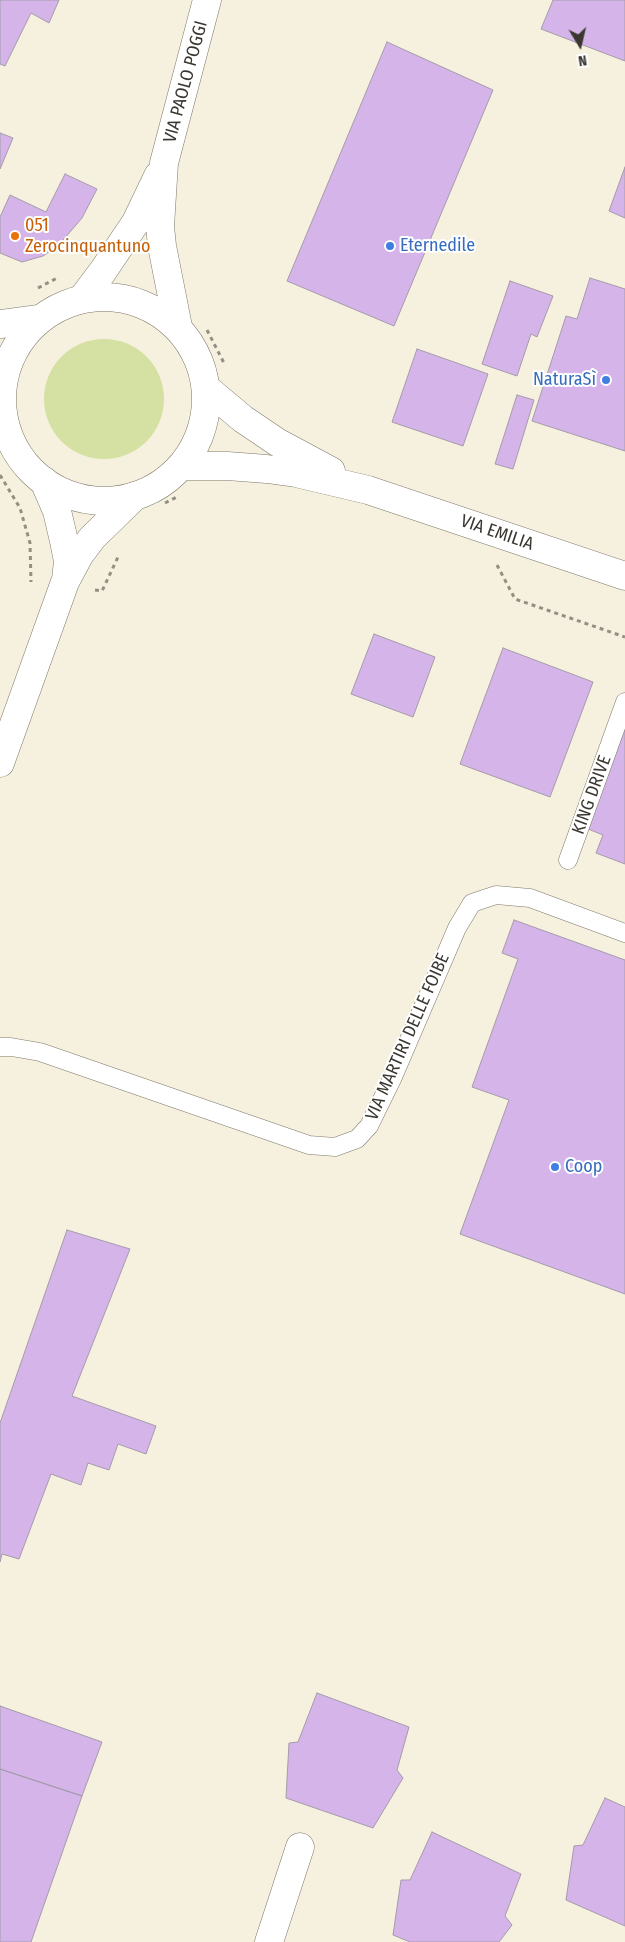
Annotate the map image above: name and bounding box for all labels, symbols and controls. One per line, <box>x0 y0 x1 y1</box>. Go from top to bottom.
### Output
street label: VIA PAOLO POGGI <box>159 19 213 145</box>
north arrow <box>555 20 605 70</box>
text: N <box>577 51 588 69</box>
place label: 051 Zerocinquantuno <box>25 215 151 258</box>
marker: 051 Zerocinquantuno <box>9 230 21 242</box>
place label: Eternedile <box>400 235 475 257</box>
marker: Eternedile <box>384 240 396 252</box>
place label: NaturaSì <box>533 369 596 391</box>
marker: NaturaSì <box>600 374 612 386</box>
street label: VIA EMILIA <box>458 510 536 556</box>
street label: KING DRIVE <box>568 753 616 837</box>
street label: VIA MARTIRI DELLE FOIBE <box>361 950 455 1124</box>
place label: Coop <box>565 1156 602 1178</box>
marker: Coop <box>549 1161 561 1173</box>

